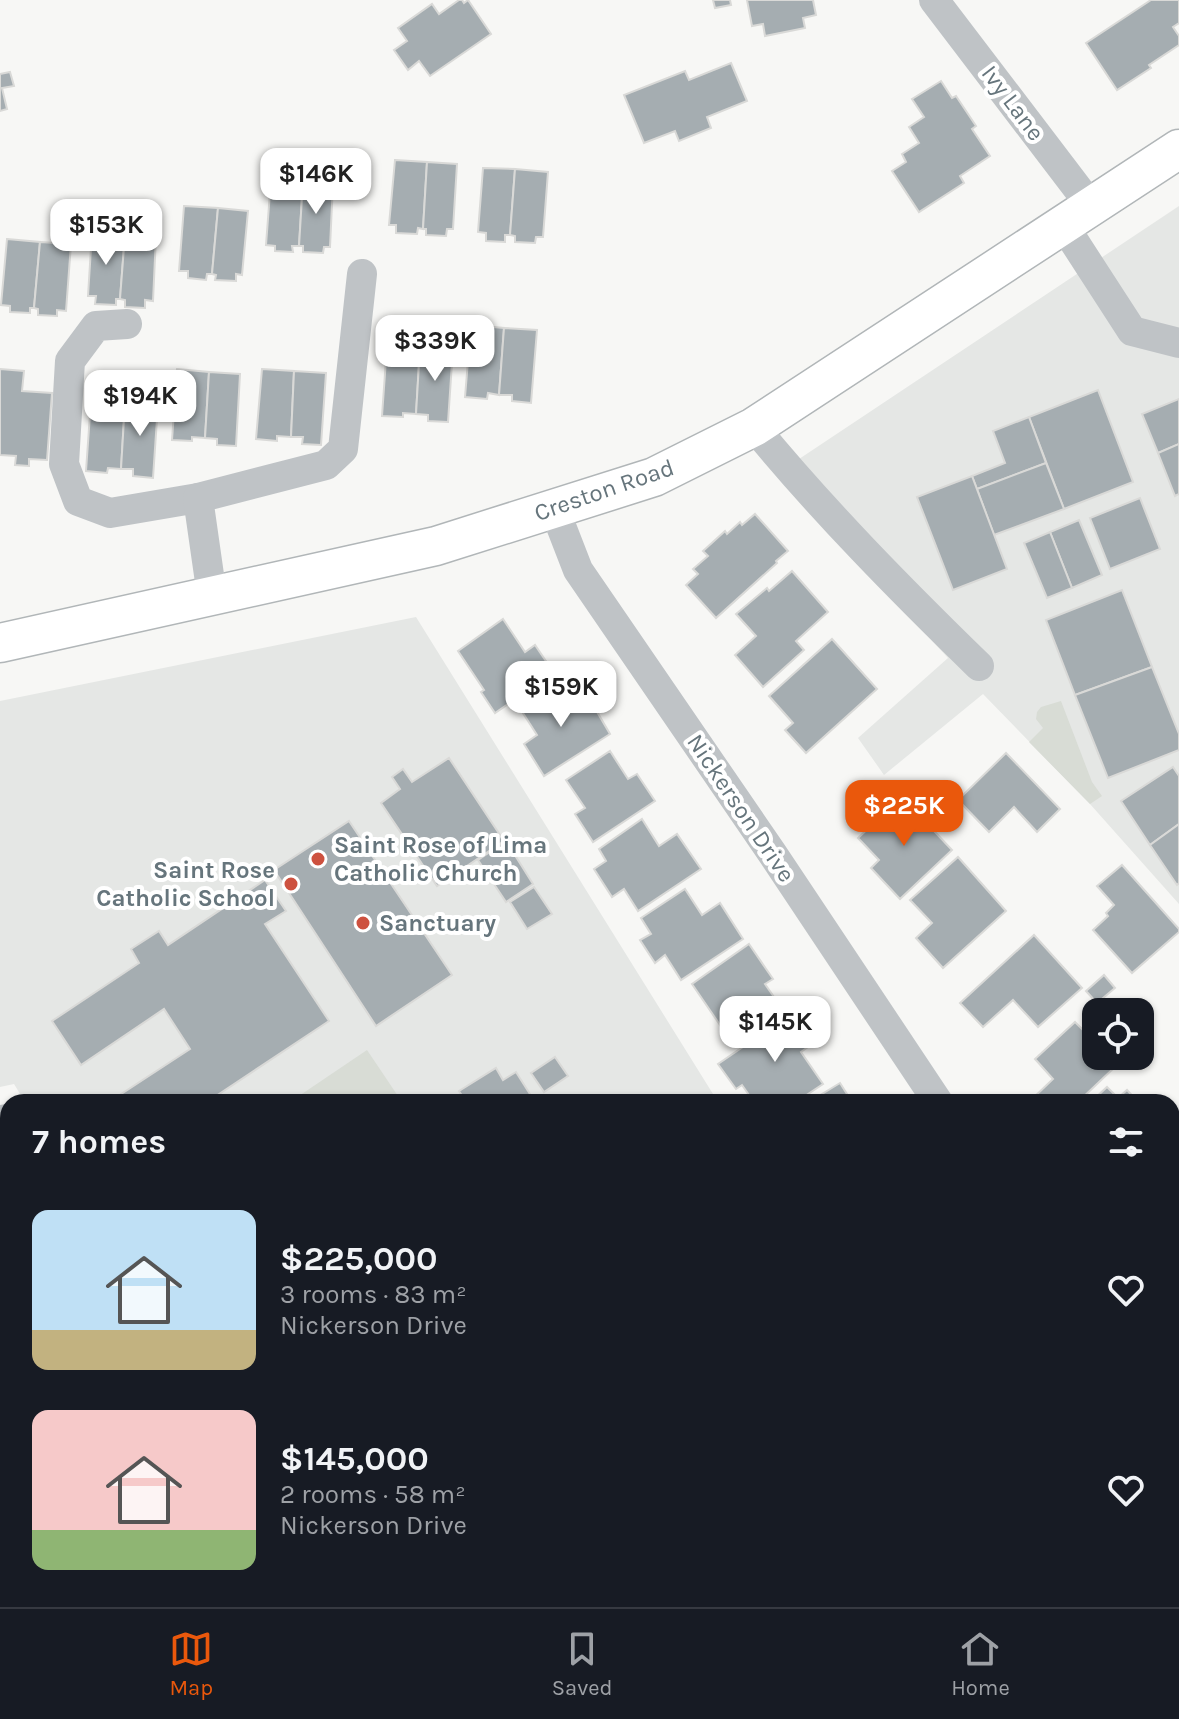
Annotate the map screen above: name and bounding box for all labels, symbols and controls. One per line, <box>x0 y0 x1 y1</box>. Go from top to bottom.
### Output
street label: Ivy Lane <box>976 60 1050 146</box>
pin: $146K <box>260 148 372 216</box>
text: $146K <box>278 158 354 189</box>
pin: $153K <box>50 199 162 267</box>
text: $153K <box>68 209 144 240</box>
pin: $339K <box>379 315 491 383</box>
text: $339K <box>393 325 477 356</box>
pin: $194K <box>84 370 196 438</box>
text: $194K <box>102 380 178 411</box>
street label: Creston Road <box>530 453 678 527</box>
pin: $159K <box>505 661 617 729</box>
text: $159K <box>523 671 599 702</box>
street label: Nickerson Drive <box>681 729 801 887</box>
pin: $225K <box>848 780 960 848</box>
text: $225K <box>863 790 945 821</box>
place label: Saint Rose of Lima Catholic Church <box>334 831 547 887</box>
marker: Saint Rose of Lima Catholic Church <box>309 850 327 868</box>
place label: Saint Rose Catholic School <box>96 856 275 912</box>
marker: Saint Rose Catholic School <box>282 875 300 893</box>
place label: Sanctuary <box>379 909 496 937</box>
marker: Sanctuary <box>354 914 372 932</box>
pin: $145K <box>719 996 831 1064</box>
map controls <box>1082 998 1154 1070</box>
button: locate <box>1082 998 1154 1070</box>
text: $145K <box>738 1006 812 1037</box>
icon: filters <box>1104 1120 1148 1164</box>
text: 7 homes <box>32 1122 166 1162</box>
text: $225,000 <box>280 1239 437 1279</box>
icon: home <box>96 1242 192 1338</box>
icon: heart <box>1104 1268 1148 1312</box>
text: 3 rooms · 83 m² <box>280 1279 467 1310</box>
text: Nickerson Drive <box>280 1310 467 1341</box>
text: $145,000 <box>280 1439 429 1479</box>
icon: home <box>96 1442 192 1538</box>
icon: heart <box>1104 1468 1148 1512</box>
text: 2 rooms · 58 m² <box>280 1479 466 1510</box>
text: Nickerson Drive <box>280 1510 467 1541</box>
tab: Map <box>169 1627 213 1701</box>
tab: Saved <box>552 1627 613 1701</box>
tab: Home <box>951 1627 1010 1701</box>

